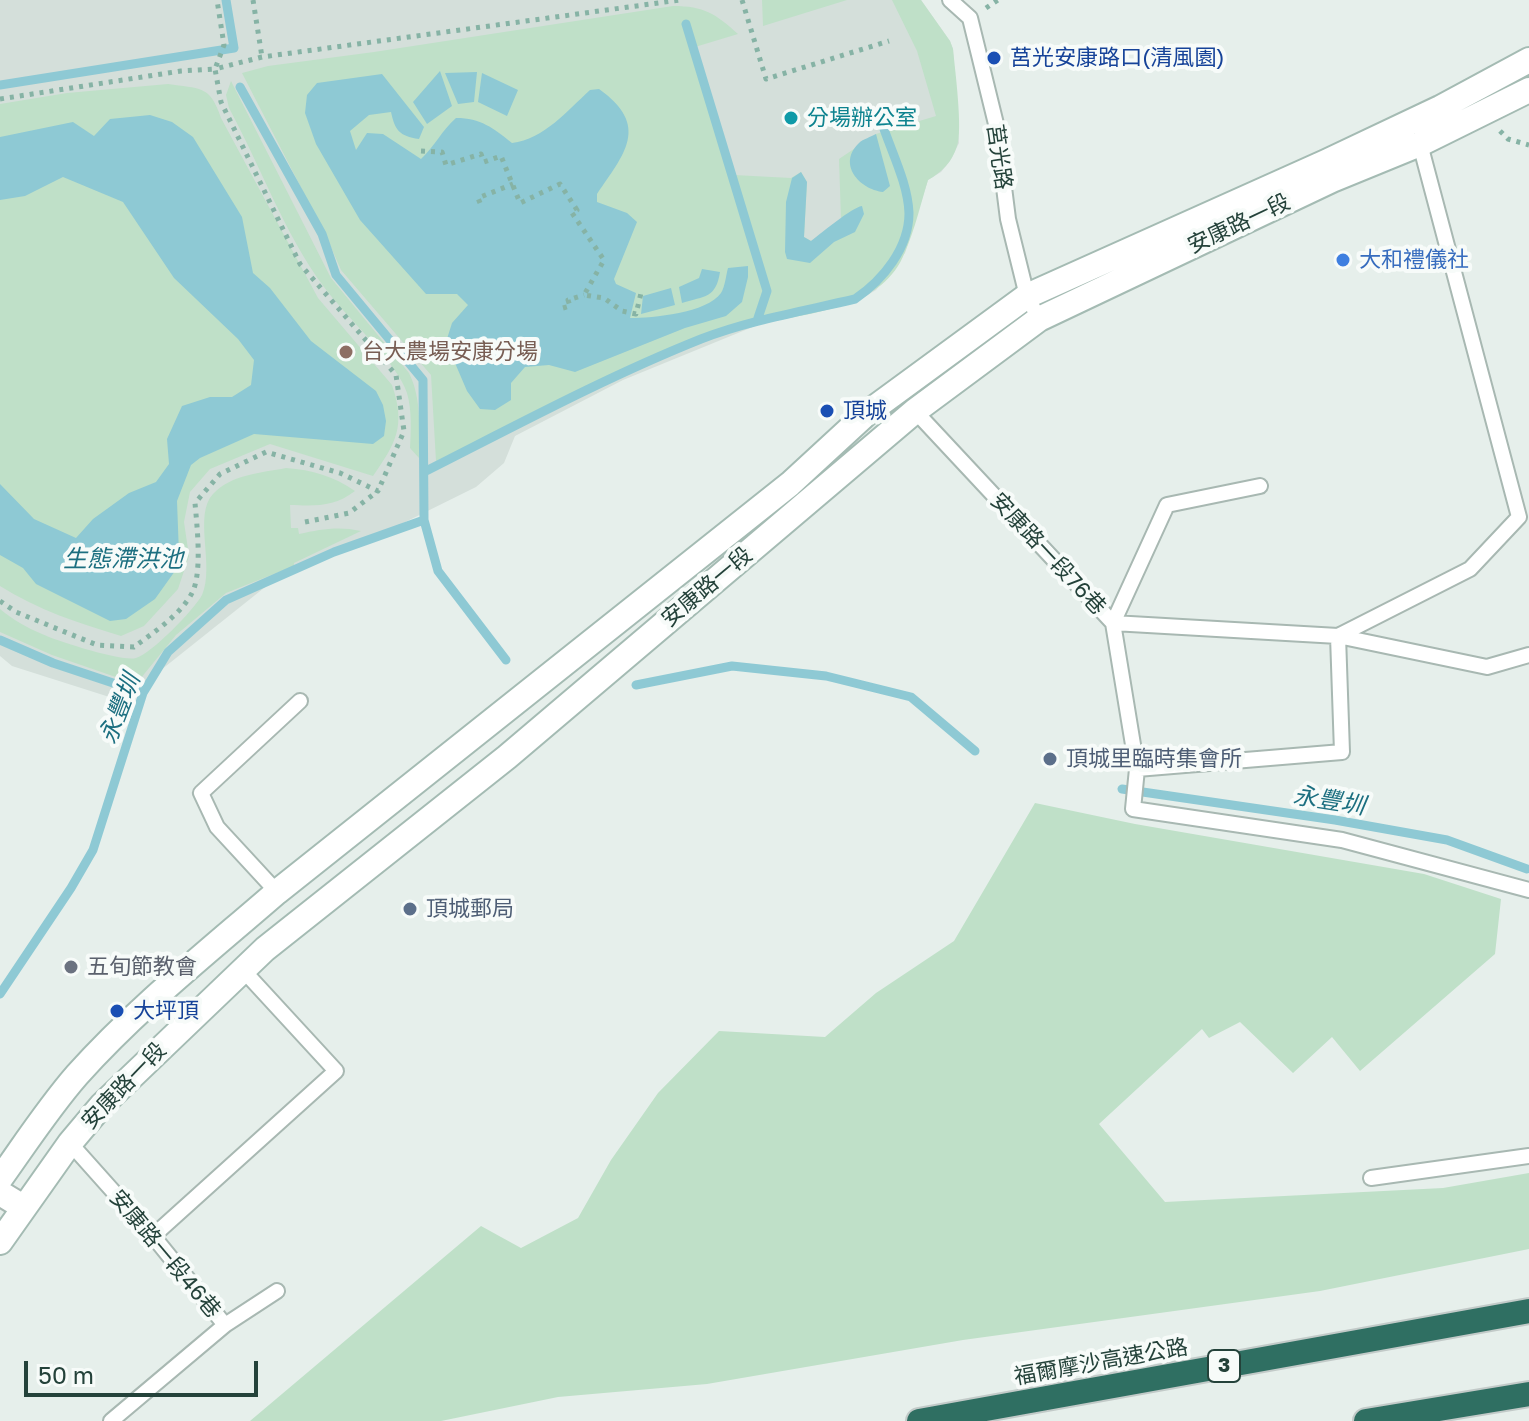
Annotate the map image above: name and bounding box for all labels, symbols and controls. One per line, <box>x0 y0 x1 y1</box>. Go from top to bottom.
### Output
place label: 莒光安康路口(清風園) <box>1010 45 1225 71</box>
marker: 莒光安康路口(清風園) <box>985 49 1003 67</box>
place label: 分場辦公室 <box>807 105 917 131</box>
marker: 分場辦公室 <box>782 109 800 127</box>
street label: 莒光路 <box>981 122 1017 192</box>
street label: 安康路一段 <box>1184 189 1294 259</box>
place label: 大和禮儀社 <box>1359 247 1469 273</box>
marker: 大和禮儀社 <box>1334 251 1352 269</box>
place label: 台大農場安康分場 <box>362 339 538 365</box>
marker: 台大農場安康分場 <box>337 343 355 361</box>
place label: 頂城 <box>843 398 887 424</box>
marker: 頂城 <box>818 402 836 420</box>
street label: 安康路一段76巷 <box>985 488 1111 620</box>
street label: 安康路一段 <box>656 542 758 632</box>
water label: 生態滯洪池 <box>63 545 183 573</box>
water label: 永豐圳 <box>94 670 146 748</box>
place label: 頂城里臨時集會所 <box>1066 746 1242 772</box>
marker: 頂城里臨時集會所 <box>1041 750 1059 768</box>
water label: 永豐圳 <box>1291 781 1367 821</box>
place label: 頂城郵局 <box>426 896 514 922</box>
marker: 頂城郵局 <box>401 900 419 918</box>
place label: 五旬節教會 <box>87 954 197 980</box>
marker: 五旬節教會 <box>62 958 80 976</box>
place label: 大坪頂 <box>133 998 199 1024</box>
marker: 大坪頂 <box>108 1002 126 1020</box>
street label: 安康路一段 <box>76 1037 172 1135</box>
street label: 安康路一段46巷 <box>104 1185 226 1323</box>
street label: 福爾摩沙高速公路 <box>1012 1334 1190 1390</box>
scale bar <box>28 1345 262 1395</box>
road number: 3 <box>1208 1350 1240 1382</box>
text: 50 m <box>38 1360 94 1389</box>

